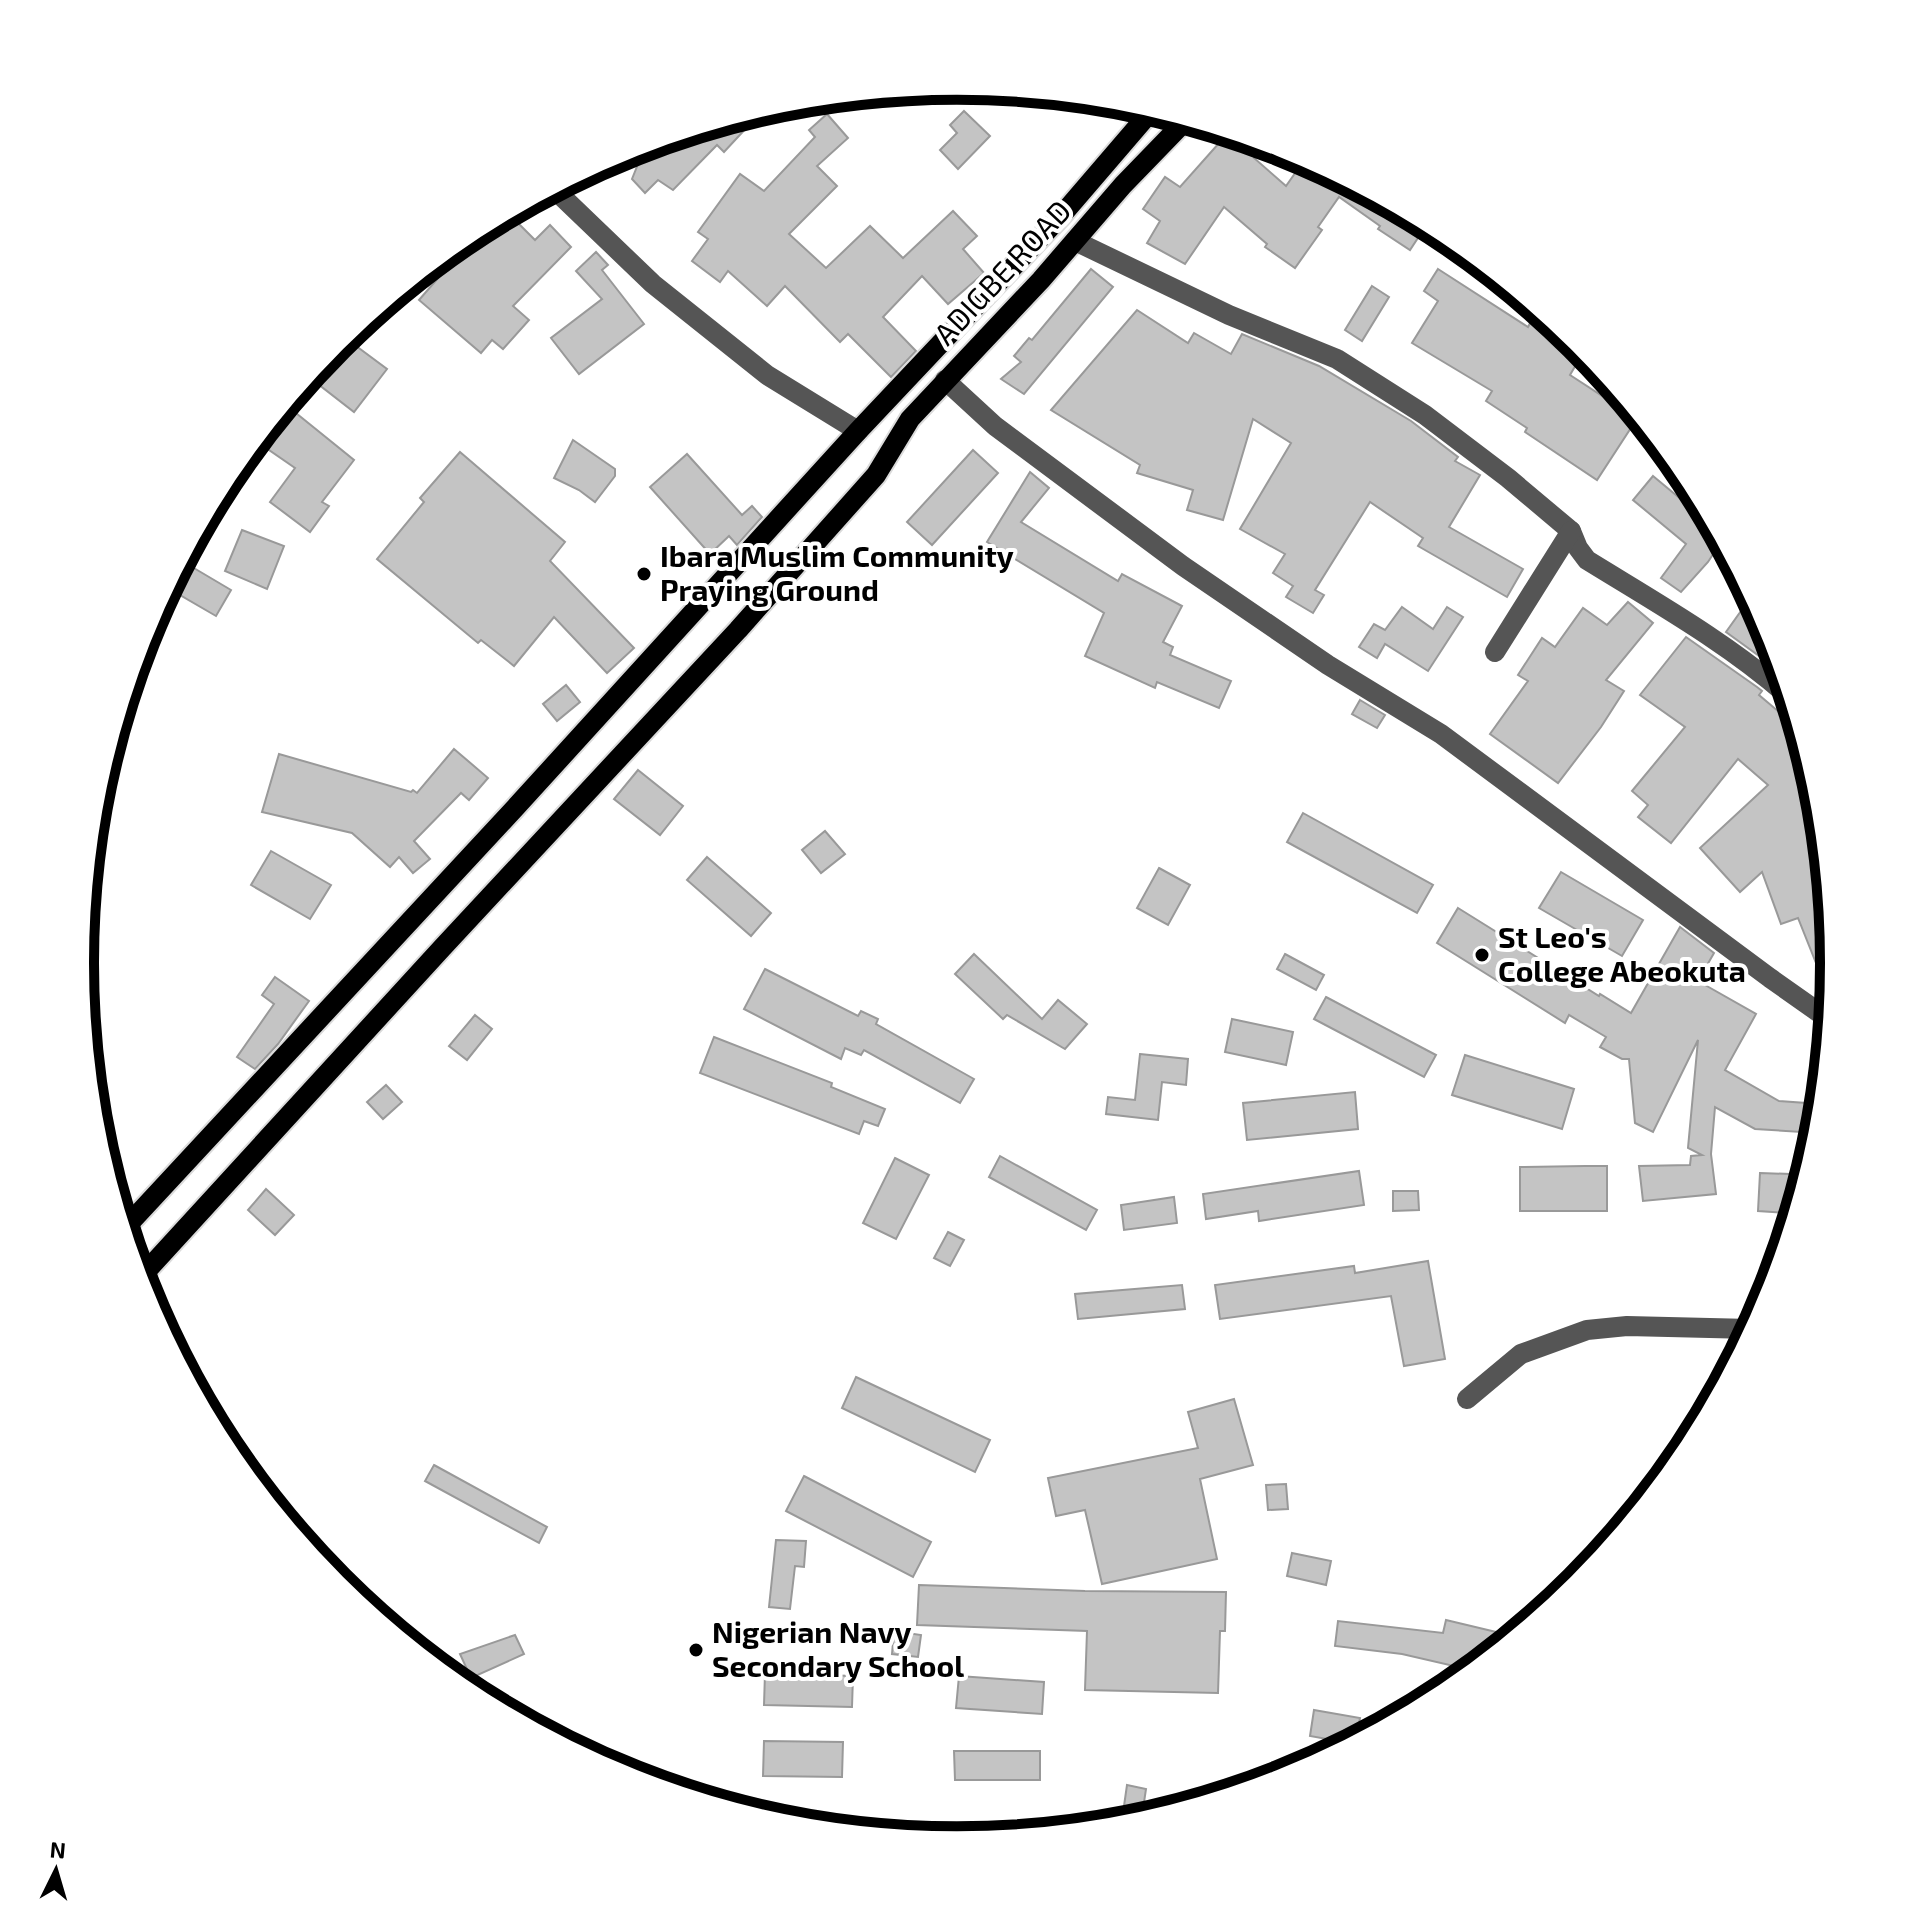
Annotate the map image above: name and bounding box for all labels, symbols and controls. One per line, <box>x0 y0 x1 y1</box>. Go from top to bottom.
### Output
street label: ADIGBE ROAD <box>925 192 1078 351</box>
place label: Ibara Muslim Community Praying Ground <box>660 537 1014 608</box>
marker: Ibara Muslim Community Praying Ground <box>635 565 653 583</box>
place label: St Leo's College Abeokuta <box>1498 918 1746 988</box>
marker: St Leo's College Abeokuta <box>1473 946 1491 964</box>
place label: Nigerian Navy Secondary School <box>712 1613 964 1684</box>
marker: Nigerian Navy Secondary School <box>687 1641 705 1659</box>
north arrow <box>16 1830 96 1910</box>
text: N <box>49 1835 67 1863</box>

